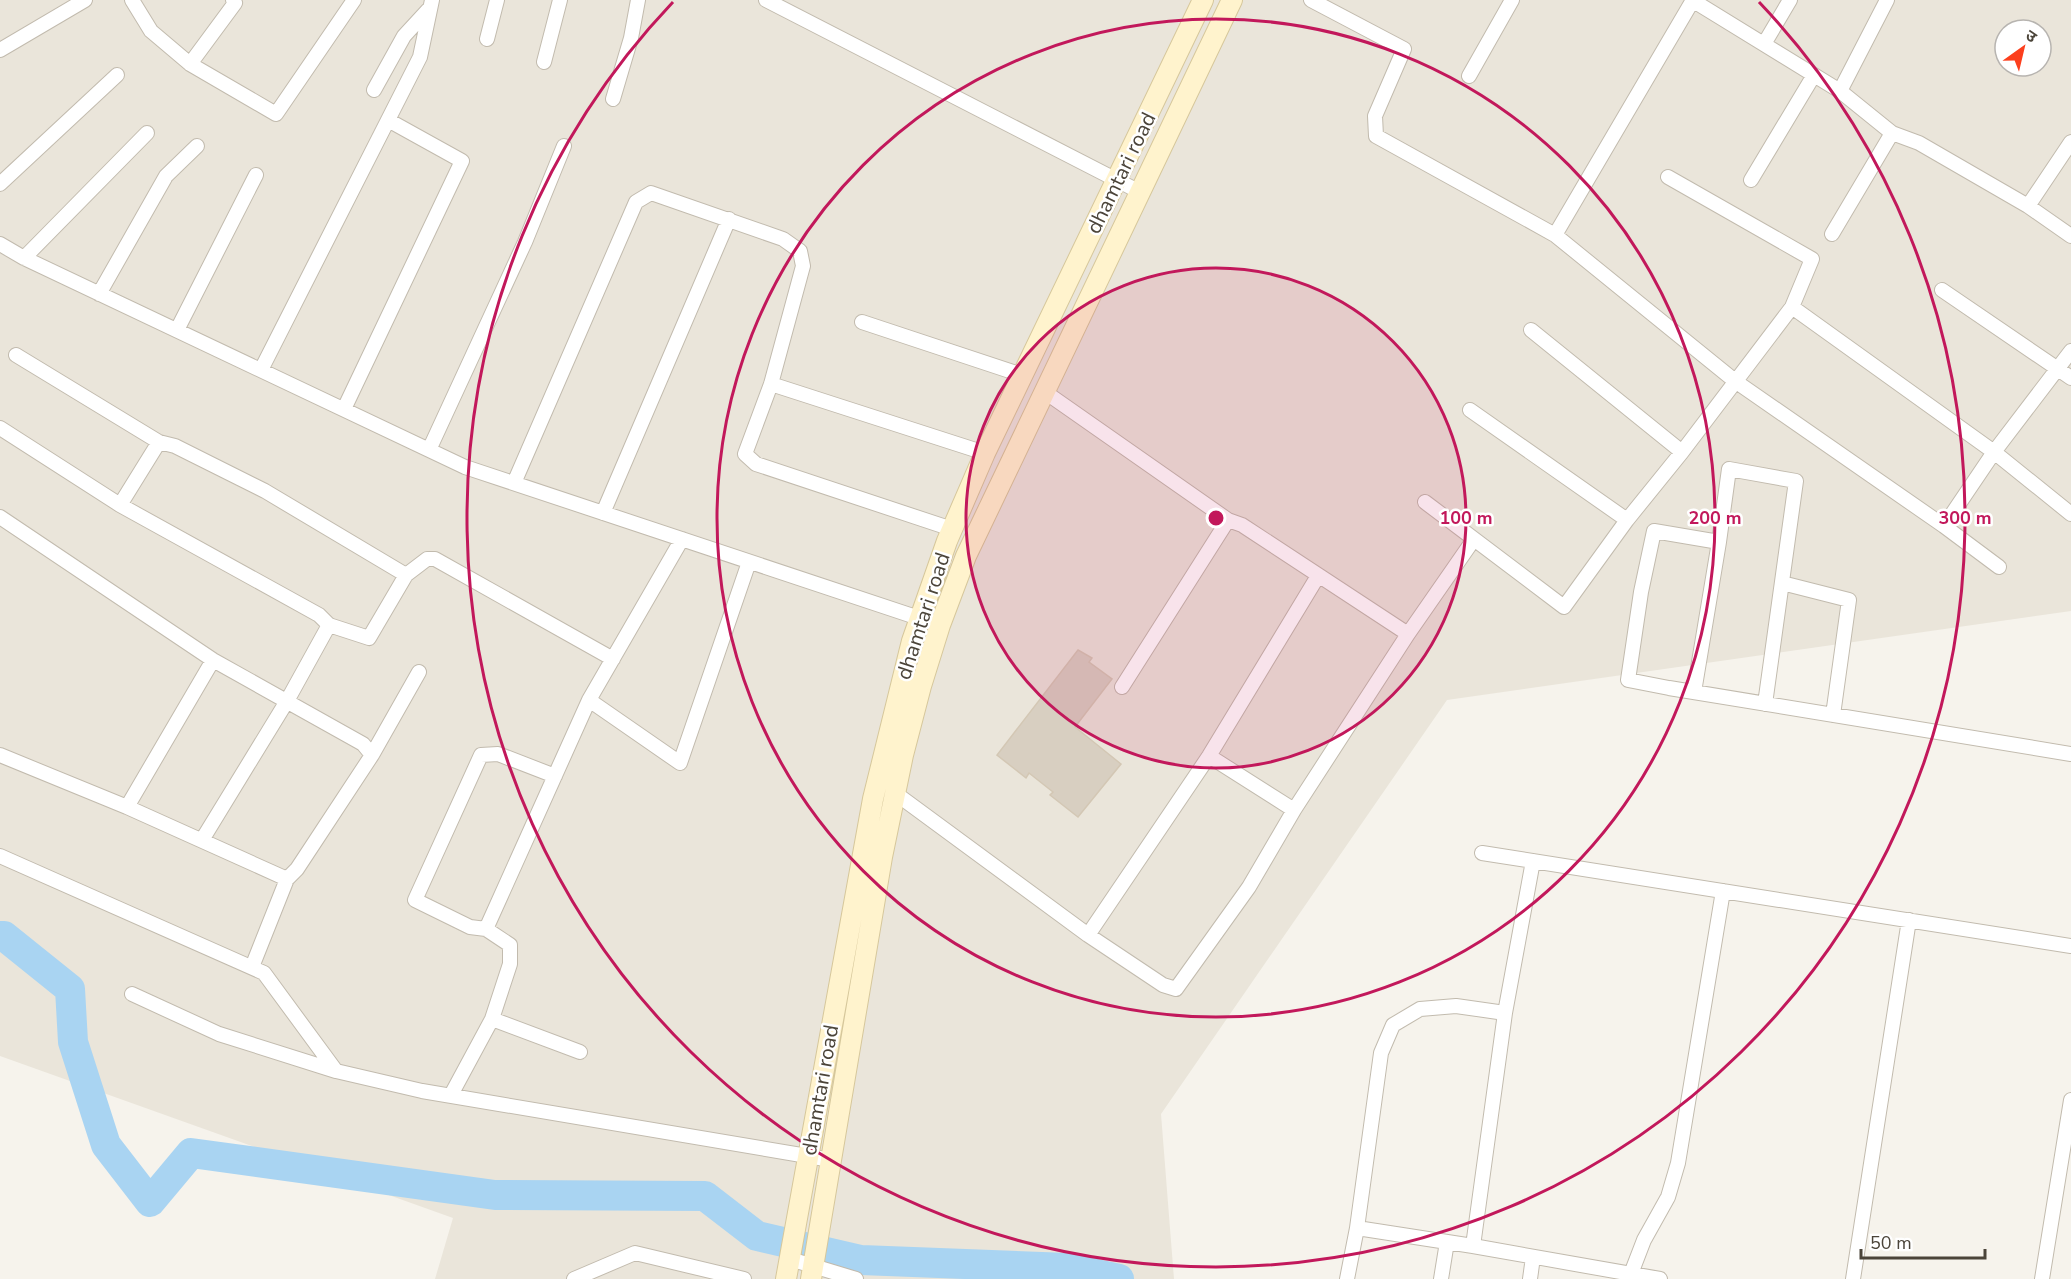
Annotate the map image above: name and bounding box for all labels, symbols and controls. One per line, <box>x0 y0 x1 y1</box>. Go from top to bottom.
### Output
north arrow <box>1993 18 2053 78</box>
text: उ <box>2021 25 2041 48</box>
street label: dhamtari road <box>1079 108 1163 238</box>
text: 100 m <box>1439 506 1493 530</box>
text: 200 m <box>1688 506 1742 530</box>
text: 300 m <box>1938 506 1992 530</box>
centre of rings <box>1206 508 1226 528</box>
street label: dhamtari road <box>889 549 957 683</box>
street label: dhamtari road <box>795 1023 845 1157</box>
scale bar <box>1861 1222 1986 1260</box>
text: 50 m <box>1870 1231 1912 1255</box>

